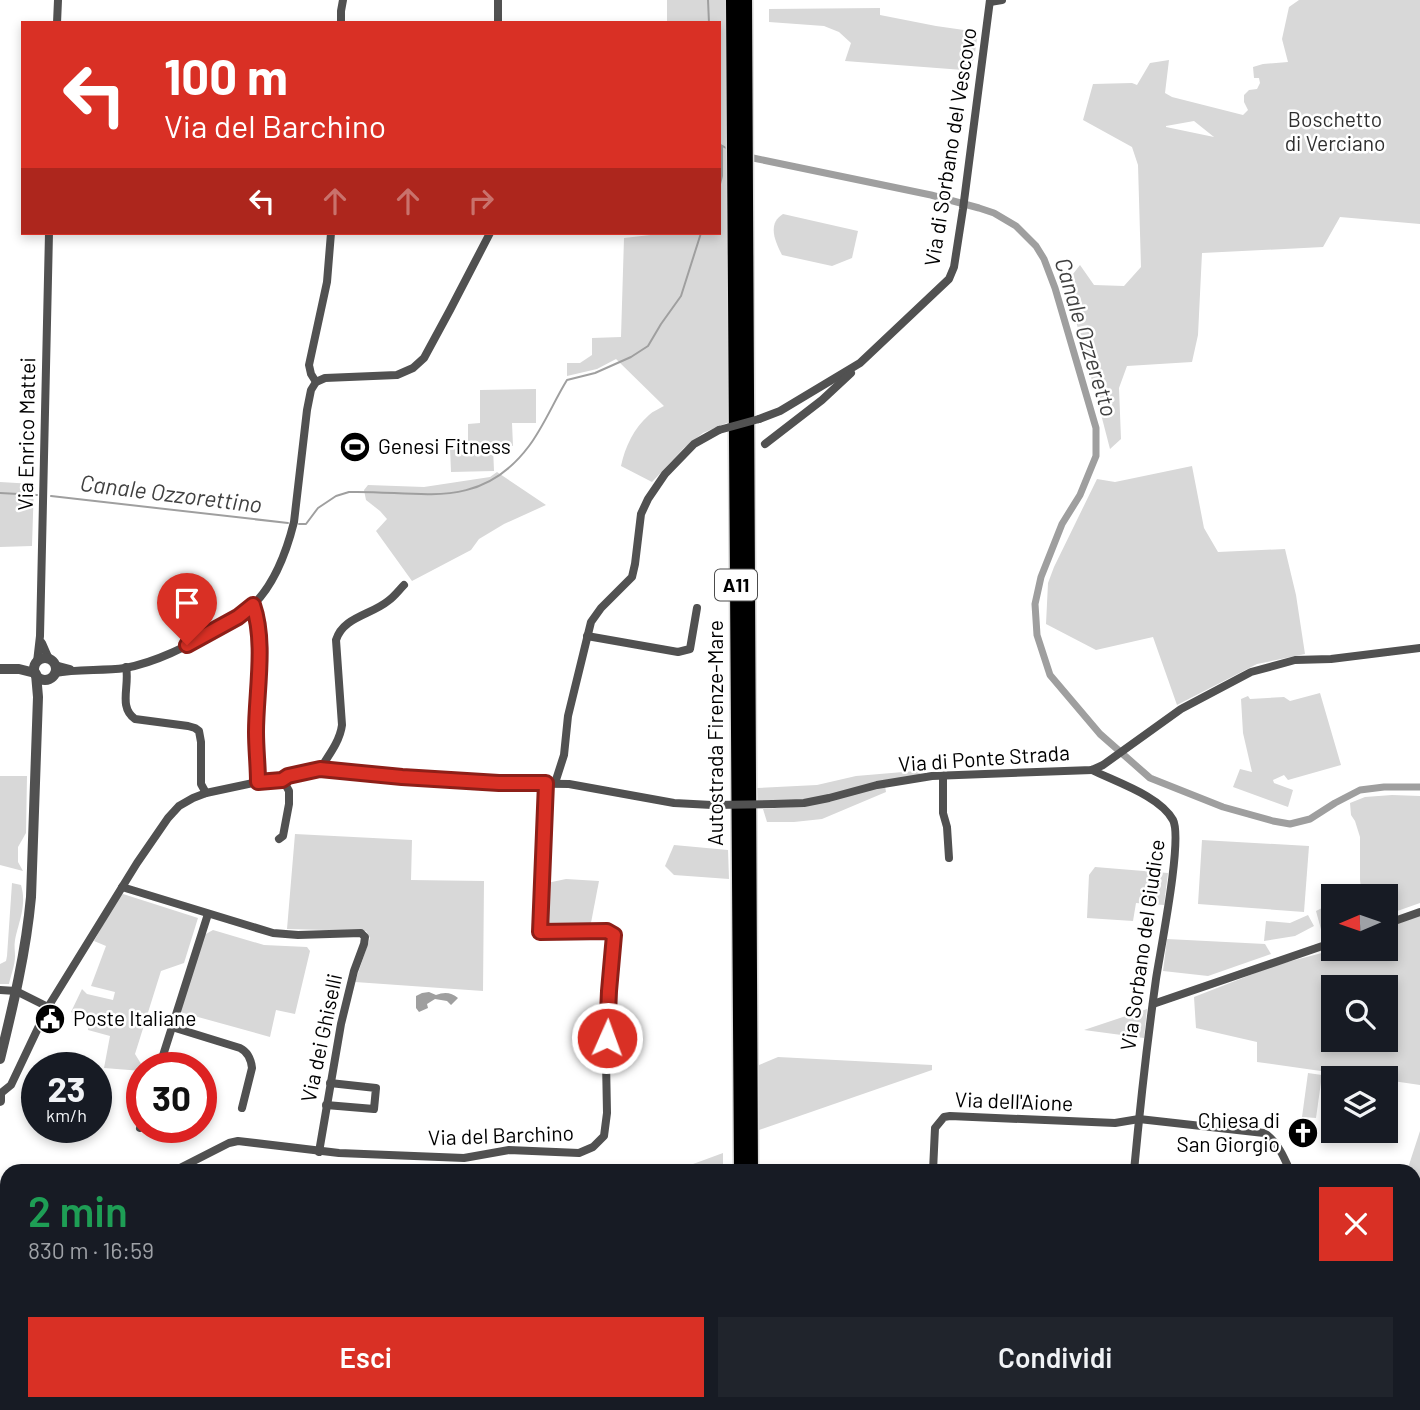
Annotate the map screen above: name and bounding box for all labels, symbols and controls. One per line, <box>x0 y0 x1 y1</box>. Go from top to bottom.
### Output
street label: Via di Sorbano del Vescovo <box>918 26 981 268</box>
text: 100 m <box>164 46 288 105</box>
icon: left <box>49 49 140 140</box>
text: Via del Barchino <box>164 106 386 144</box>
park label: Boschetto di Verciano <box>1285 106 1385 155</box>
icon: left <box>243 182 281 220</box>
icon: ahead <box>316 182 354 220</box>
icon: ahead <box>389 182 427 220</box>
icon: right <box>462 182 500 220</box>
water label: Canale Ozzeretto <box>1050 254 1124 420</box>
street label: Via Enrico Mattei <box>12 357 39 511</box>
sports icon: Genesi Fitness <box>338 430 372 464</box>
place label: Genesi Fitness <box>378 433 511 458</box>
water label: Canale Ozzorettino <box>79 468 264 518</box>
road number: A11 <box>715 570 757 600</box>
pin <box>157 573 217 645</box>
icon: arrive <box>168 584 206 622</box>
street label: Autostrada Firenze-Mare <box>702 620 727 846</box>
street label: Via di Ponte Strada <box>897 739 1070 776</box>
street label: Via Sorbano del Giudice <box>1114 838 1169 1052</box>
north arrow <box>1321 884 1398 961</box>
map controls <box>1321 884 1398 1143</box>
street label: Via dei Ghiselli <box>295 971 346 1104</box>
button: search <box>1321 975 1398 1052</box>
position arrow <box>570 1001 644 1075</box>
public building icon: Poste Italiane <box>33 1002 67 1036</box>
place label: Poste Italiane <box>73 1005 196 1030</box>
speed limit sign: 30 <box>126 1052 217 1143</box>
button: layers <box>1321 1066 1398 1143</box>
text: 23 <box>47 1067 86 1109</box>
street label: Via dell'Aione <box>954 1086 1074 1115</box>
text: km/h <box>46 1104 87 1126</box>
place label: Chiesa di San Giorgio <box>1176 1107 1280 1156</box>
church icon: Chiesa di San Giorgio <box>1286 1116 1320 1150</box>
street label: Via del Barchino <box>428 1119 574 1150</box>
text: 2 min <box>28 1185 128 1235</box>
button: close <box>1319 1187 1393 1261</box>
text: 830 m · 16:59 <box>28 1236 154 1264</box>
button: Esci <box>28 1317 704 1397</box>
button: Condividi <box>718 1317 1393 1397</box>

